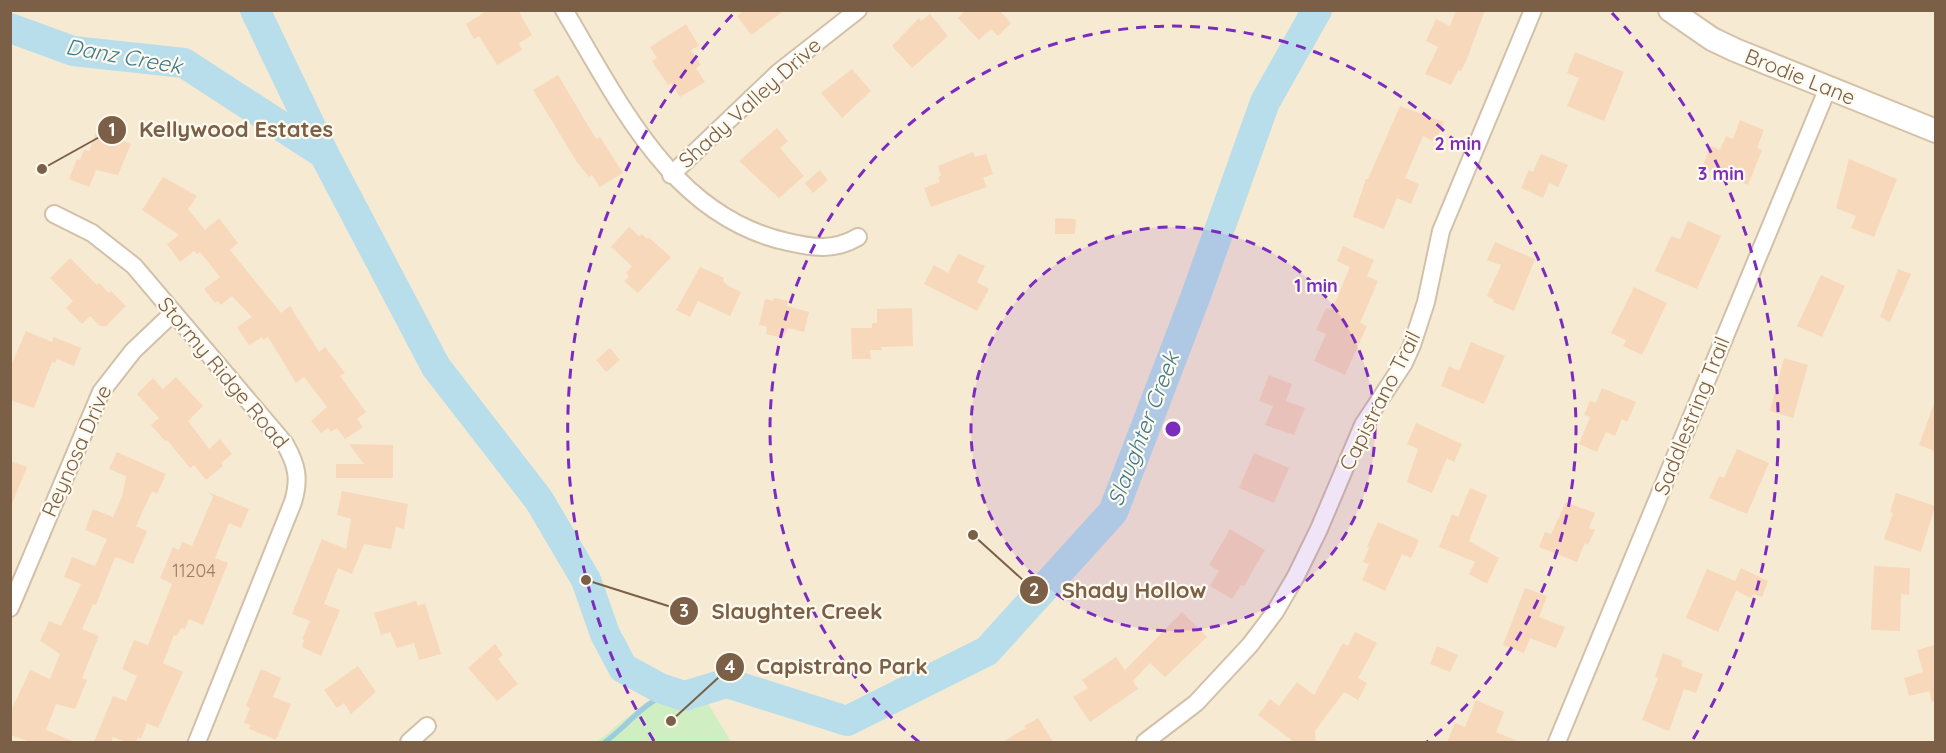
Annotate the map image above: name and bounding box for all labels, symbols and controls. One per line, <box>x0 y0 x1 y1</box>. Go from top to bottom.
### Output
street label: Shady Valley Drive <box>673 31 826 173</box>
water label: Danz Creek <box>64 32 186 80</box>
street label: Brodie Lane <box>1741 42 1859 110</box>
callout: Kellywood Estates <box>97 110 345 150</box>
text: Kellywood Estates <box>139 115 333 143</box>
text: 1 <box>108 118 116 141</box>
text: 2 min <box>1435 132 1481 155</box>
text: 3 min <box>1698 162 1744 185</box>
text: 1 min <box>1294 274 1338 297</box>
street label: Stormy Ridge Road <box>153 291 295 453</box>
street label: Capistrano Trail <box>1333 326 1425 475</box>
street label: Saddlestring Trail <box>1647 333 1735 499</box>
water label: Slaughter Creek <box>1101 346 1186 510</box>
street label: Reynosa Drive <box>35 381 117 521</box>
centre of rings <box>1163 419 1183 439</box>
house number: 11204 <box>172 559 216 582</box>
callout: Shady Hollow <box>1019 570 1218 610</box>
text: Shady Hollow <box>1062 576 1206 604</box>
text: 2 <box>1029 578 1039 601</box>
callout: Slaughter Creek <box>669 591 895 631</box>
text: Slaughter Creek <box>711 597 883 625</box>
text: 3 <box>679 599 689 622</box>
callout: Capistrano Park <box>715 647 940 687</box>
text: Capistrano Park <box>756 652 928 680</box>
text: 4 <box>725 655 736 678</box>

